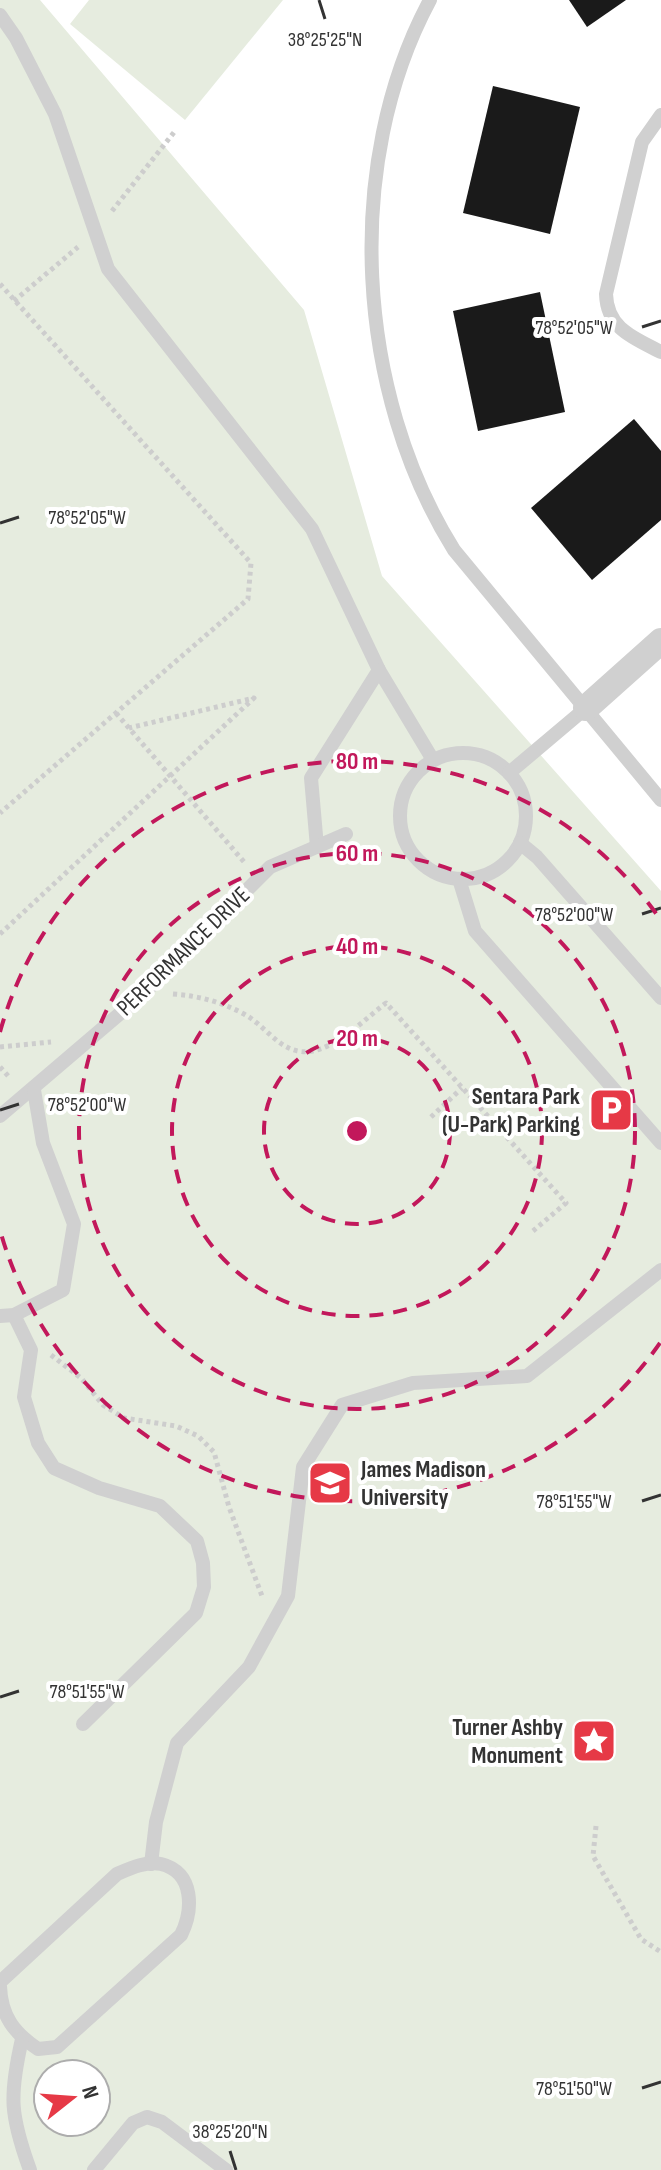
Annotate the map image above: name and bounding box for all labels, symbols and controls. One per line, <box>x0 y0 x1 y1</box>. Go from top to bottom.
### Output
text: 38°25'25"N <box>288 28 362 52</box>
text: 78°52'05"W <box>535 316 613 340</box>
text: 78°52'05"W <box>48 506 126 530</box>
text: 80 m <box>336 747 378 776</box>
text: 60 m <box>336 839 378 868</box>
street label: PERFORMANCE DRIVE <box>111 881 256 1022</box>
text: 78°52'00"W <box>535 903 613 927</box>
text: 40 m <box>336 932 378 961</box>
text: 20 m <box>336 1024 378 1053</box>
place label: Sentara Park (U-Park) Parking <box>442 1082 580 1139</box>
parking icon: Sentara Park (U-Park) Parking <box>587 1086 635 1134</box>
text: 78°52'00"W <box>48 1093 126 1117</box>
centre of rings <box>343 1117 371 1145</box>
place label: James Madison University <box>360 1455 486 1512</box>
school or university icon: James Madison University <box>306 1459 354 1507</box>
text: 78°51'55"W <box>537 1490 611 1514</box>
text: 78°51'55"W <box>50 1680 124 1704</box>
place label: Turner Ashby Monument <box>452 1713 563 1770</box>
place icon: Turner Ashby Monument <box>570 1717 618 1765</box>
north arrow <box>32 2058 112 2138</box>
text: 78°51'50"W <box>536 2077 612 2101</box>
text: N <box>75 2083 104 2102</box>
text: 38°25'20"N <box>192 2120 268 2144</box>

